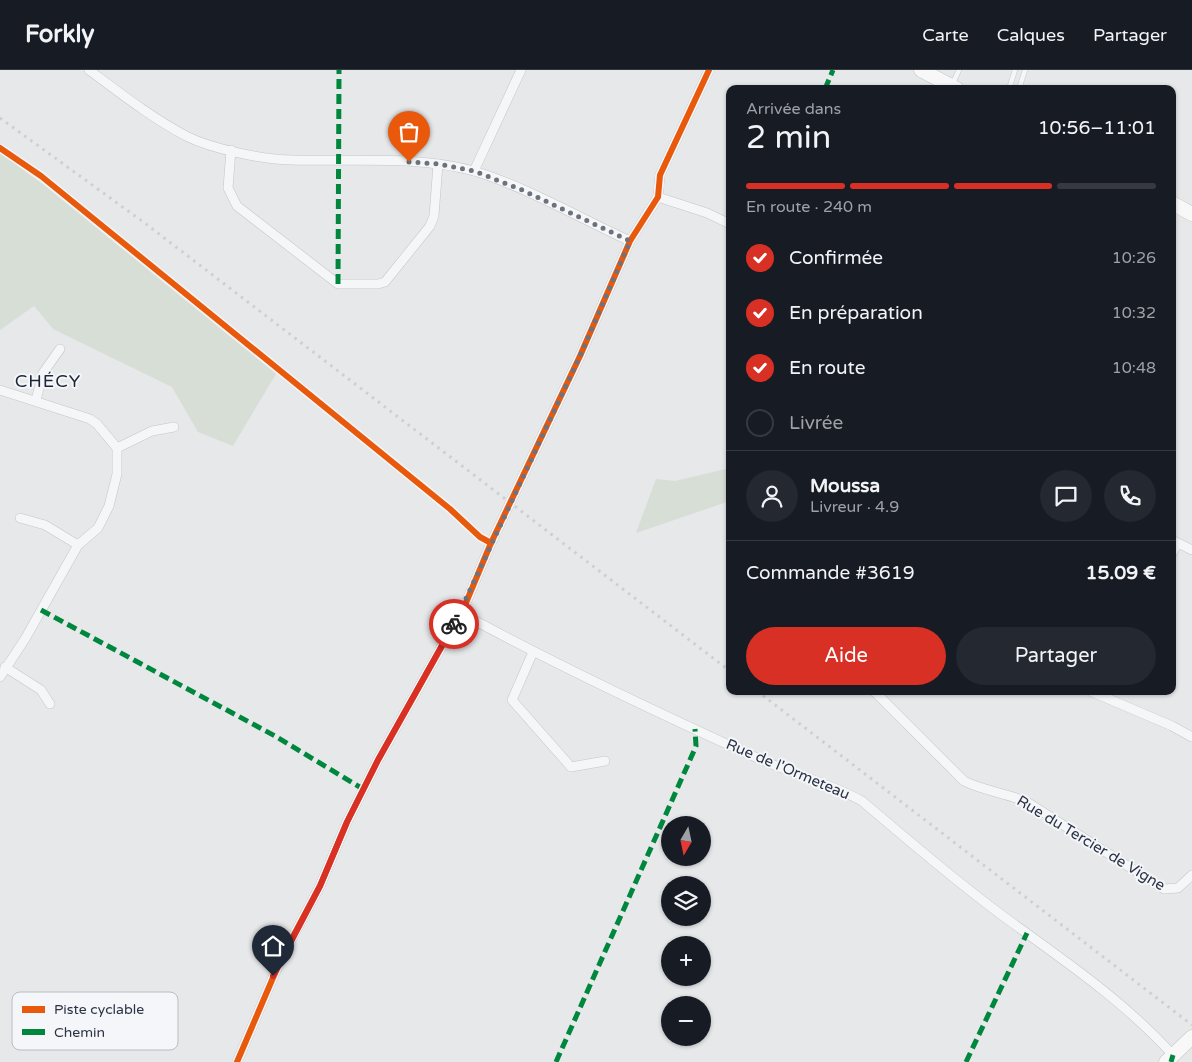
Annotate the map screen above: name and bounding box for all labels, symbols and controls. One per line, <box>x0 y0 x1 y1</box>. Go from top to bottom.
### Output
text: Forkly <box>25 20 94 49</box>
text: Carte <box>922 24 969 46</box>
text: Calques <box>997 24 1065 46</box>
text: Partager <box>1093 24 1167 46</box>
text: Arrivée dans <box>746 99 841 119</box>
pin <box>388 111 430 162</box>
text: 10:56–11:01 <box>1038 117 1156 139</box>
icon: bag <box>395 118 423 146</box>
text: 2 min <box>746 119 831 157</box>
text: En route · 240 m <box>746 197 872 217</box>
icon: check <box>746 244 774 272</box>
text: Confirmée <box>789 247 883 269</box>
text: 10:26 <box>1112 248 1156 268</box>
icon: check <box>746 299 774 327</box>
text: En préparation <box>789 302 923 324</box>
text: 10:32 <box>1112 303 1156 323</box>
icon: check <box>746 354 774 382</box>
text: En route <box>789 357 866 379</box>
text: 10:48 <box>1112 358 1156 378</box>
district label: CHÉCY <box>15 370 81 392</box>
text: Livrée <box>789 412 843 434</box>
button: person <box>746 470 798 522</box>
button: chat <box>1040 470 1092 522</box>
button: phone <box>1104 470 1156 522</box>
text: Moussa <box>810 475 880 497</box>
text: Livreur · 4.9 <box>810 497 899 517</box>
text: Commande #3619 <box>746 562 915 584</box>
text: 15.09 € <box>1086 562 1156 584</box>
courier <box>429 599 479 649</box>
icon: bike <box>440 610 468 638</box>
button: Aide <box>746 627 946 685</box>
button: Partager <box>956 627 1156 685</box>
street label: Rue de l'Ormeteau <box>723 735 853 803</box>
street label: Rue du Tercier de Vigne <box>1014 792 1168 894</box>
north arrow <box>661 816 711 866</box>
map controls <box>661 816 711 1046</box>
button: layers <box>661 876 711 926</box>
pin <box>252 925 294 976</box>
icon: home <box>259 932 287 960</box>
button: + <box>661 936 711 986</box>
legend <box>12 992 178 1050</box>
button: − <box>661 996 711 1046</box>
text: Piste cyclable <box>54 1001 144 1018</box>
text: Chemin <box>54 1024 105 1041</box>

